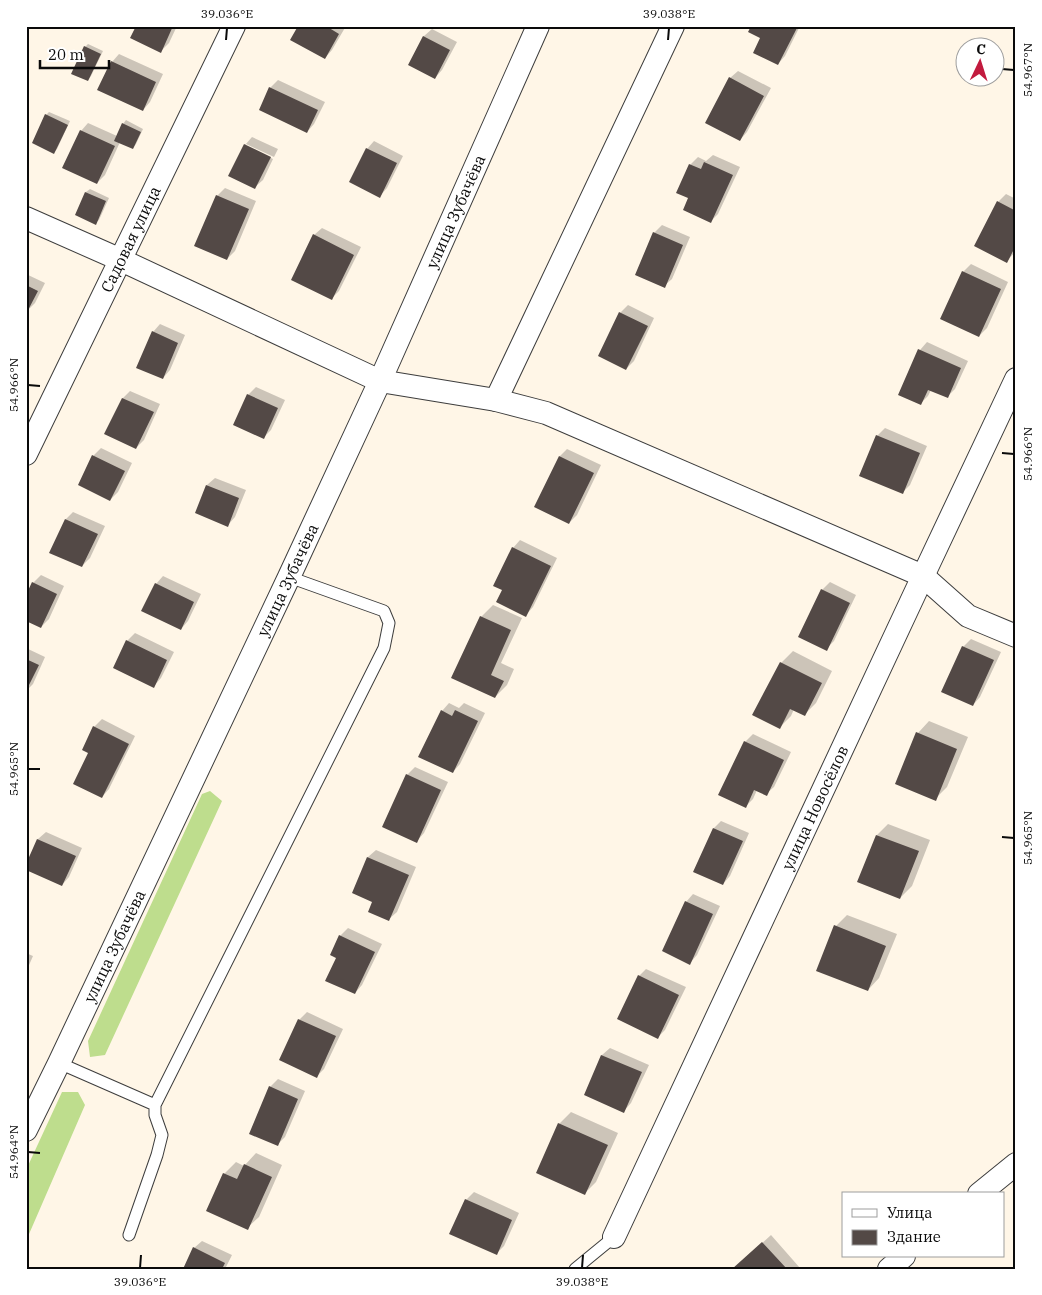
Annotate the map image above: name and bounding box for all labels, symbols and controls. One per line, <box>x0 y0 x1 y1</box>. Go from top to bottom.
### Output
text: 39.036°E <box>201 6 253 21</box>
text: 39.038°E <box>643 6 695 21</box>
scale bar <box>40 38 109 70</box>
north arrow <box>954 38 1004 88</box>
text: С <box>976 40 986 58</box>
text: 54.967°N <box>1020 43 1035 97</box>
text: 20 m <box>48 45 84 64</box>
street label: улица Зубачёва <box>421 151 490 272</box>
street label: Садовая улица <box>96 182 165 296</box>
text: 54.966°N <box>6 358 21 412</box>
text: 54.966°N <box>1020 427 1035 481</box>
street label: улица Зубачёва <box>252 520 323 640</box>
text: 54.965°N <box>6 742 21 796</box>
street label: улица Новосёлов <box>777 742 852 873</box>
text: 54.965°N <box>1020 811 1035 865</box>
street label: улица Зубачёва <box>79 886 150 1006</box>
text: 54.964°N <box>6 1125 21 1179</box>
legend <box>842 1192 1004 1258</box>
text: Улица <box>887 1203 932 1222</box>
text: Здание <box>887 1227 941 1246</box>
text: 39.036°E <box>114 1274 166 1289</box>
text: 39.038°E <box>556 1274 608 1289</box>

